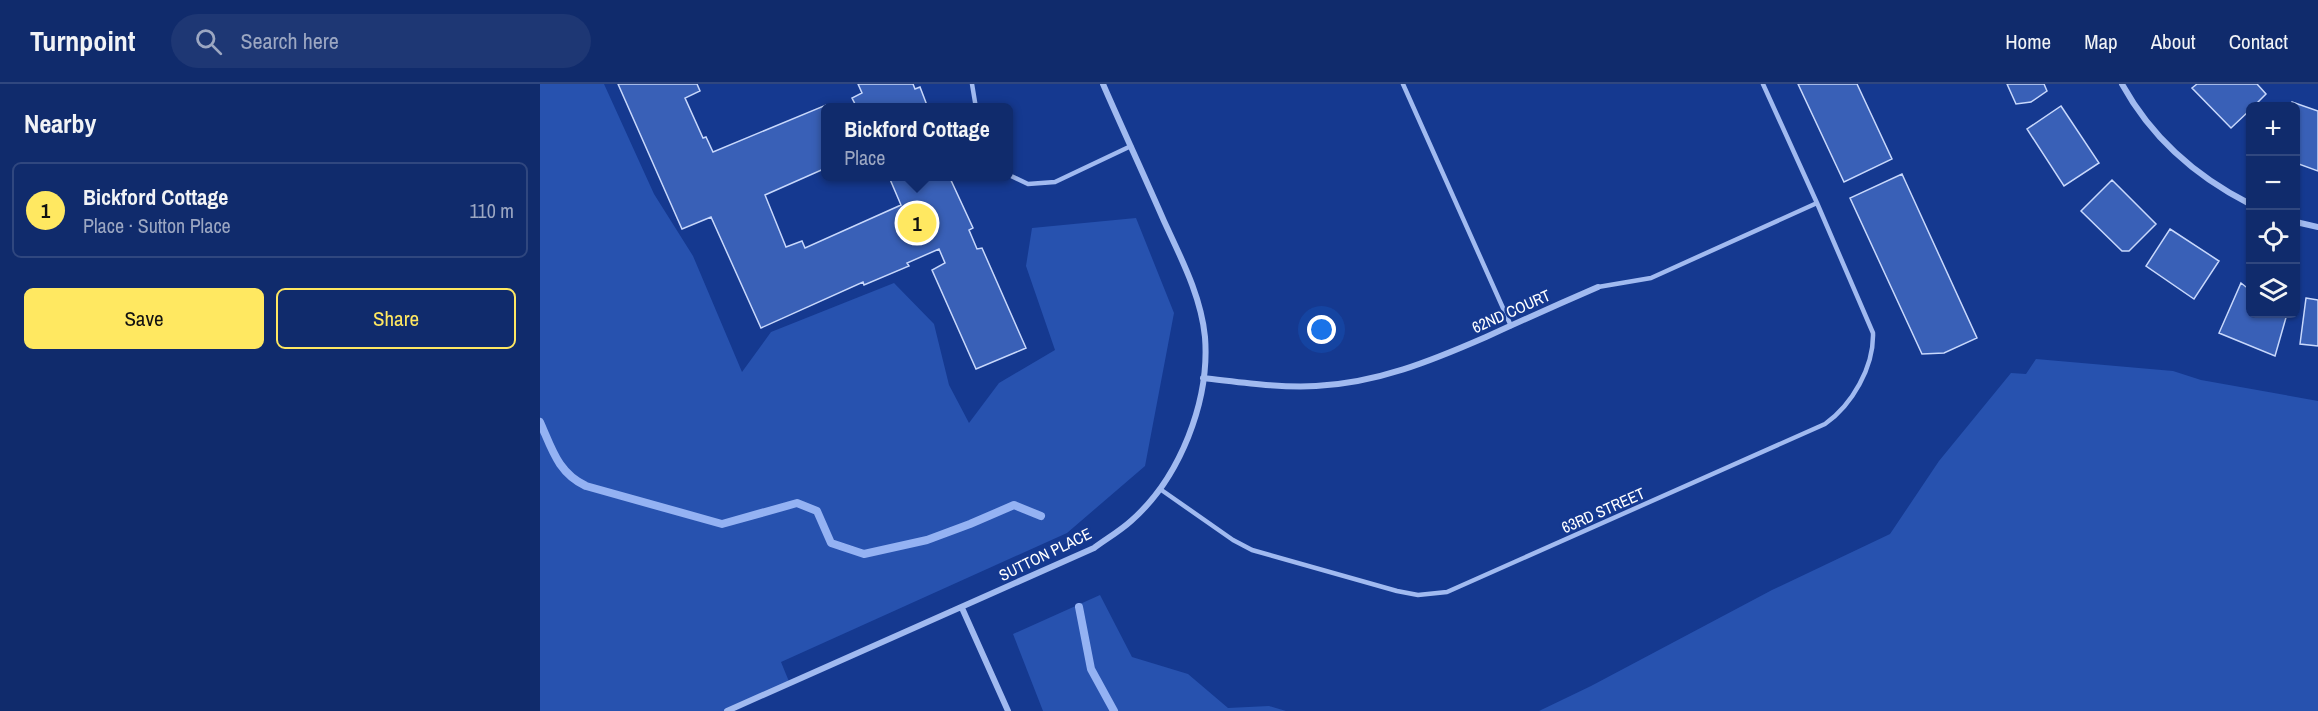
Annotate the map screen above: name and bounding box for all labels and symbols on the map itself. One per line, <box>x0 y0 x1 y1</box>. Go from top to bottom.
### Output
pin: 1 <box>898 200 937 246</box>
street label: 62ND COURT <box>1468 284 1554 338</box>
your location <box>1307 315 1336 344</box>
street label: 63RD STREET <box>1558 482 1648 538</box>
street label: SUTTON PLACE <box>995 522 1095 586</box>

